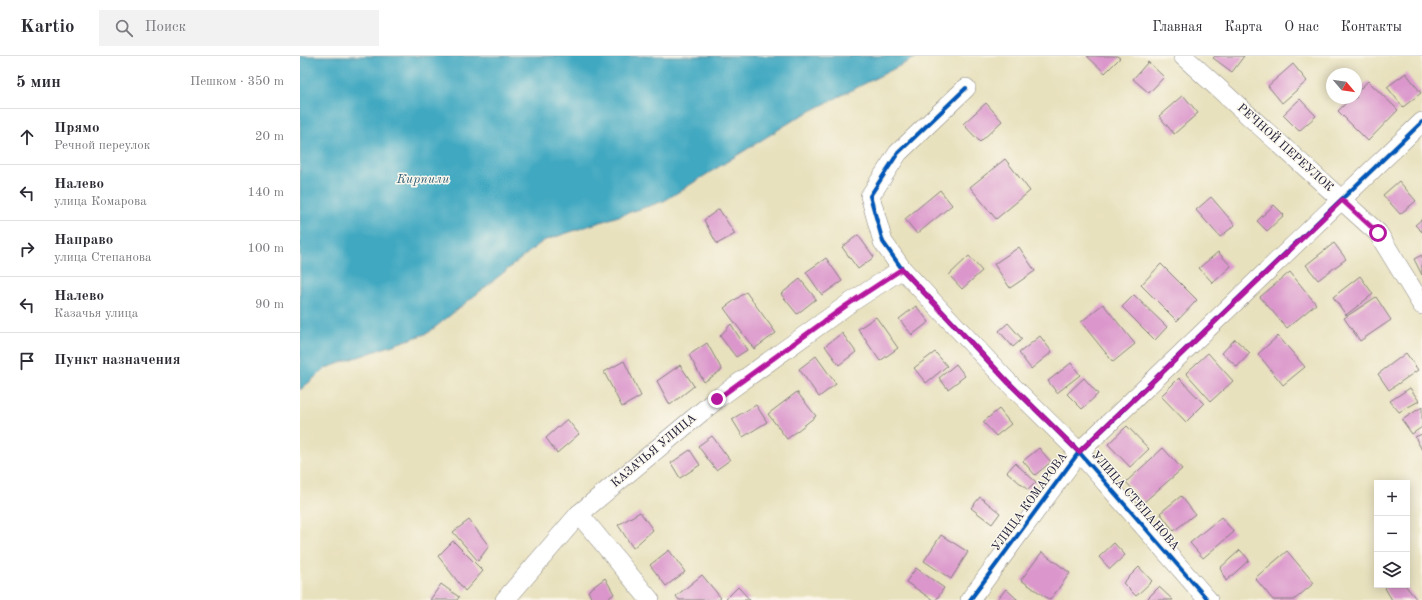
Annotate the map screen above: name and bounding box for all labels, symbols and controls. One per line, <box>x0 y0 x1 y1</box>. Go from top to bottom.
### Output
search box <box>99 10 379 46</box>
icon: search <box>113 17 135 39</box>
text: Kartio <box>20 18 75 37</box>
text: Поиск <box>145 20 186 35</box>
text: Главная <box>1152 20 1202 34</box>
text: Карта <box>1224 20 1262 34</box>
text: О нас <box>1284 20 1319 34</box>
text: Контакты <box>1341 20 1402 34</box>
north arrow <box>1326 68 1362 104</box>
text: 5 мин <box>16 74 61 91</box>
text: Пешком · 350 m <box>190 75 284 88</box>
street label: РЕЧНОЙ ПЕРЕУЛОК <box>1235 100 1337 194</box>
text: Прямо <box>54 121 100 136</box>
icon: ahead <box>16 126 38 148</box>
text: 20 m <box>255 130 284 143</box>
text: Речной переулок <box>54 139 150 152</box>
water label: Кирпили <box>396 173 450 186</box>
text: Налево <box>54 177 104 192</box>
icon: left <box>16 182 38 204</box>
text: 140 m <box>247 186 284 199</box>
text: улица Комарова <box>54 195 147 208</box>
route start <box>1369 224 1387 242</box>
text: Направо <box>54 233 113 248</box>
icon: right <box>16 238 38 260</box>
text: 100 m <box>247 242 284 255</box>
text: улица Степанова <box>54 251 152 264</box>
text: Налево <box>54 289 104 304</box>
icon: left <box>16 294 38 316</box>
text: 90 m <box>255 298 284 311</box>
text: Казачья улица <box>54 307 138 320</box>
icon: arrive <box>16 350 38 372</box>
text: Пункт назначения <box>54 353 181 368</box>
route end <box>708 390 726 408</box>
street label: КАЗАЧЬЯ УЛИЦА <box>609 412 699 490</box>
street label: УЛИЦА СТЕПАНОВА <box>1089 449 1181 553</box>
street label: УЛИЦА КОМАРОВА <box>990 450 1070 554</box>
map controls <box>1374 480 1410 588</box>
button: + <box>1374 480 1410 516</box>
button: − <box>1374 516 1410 552</box>
button: layers <box>1374 552 1410 588</box>

